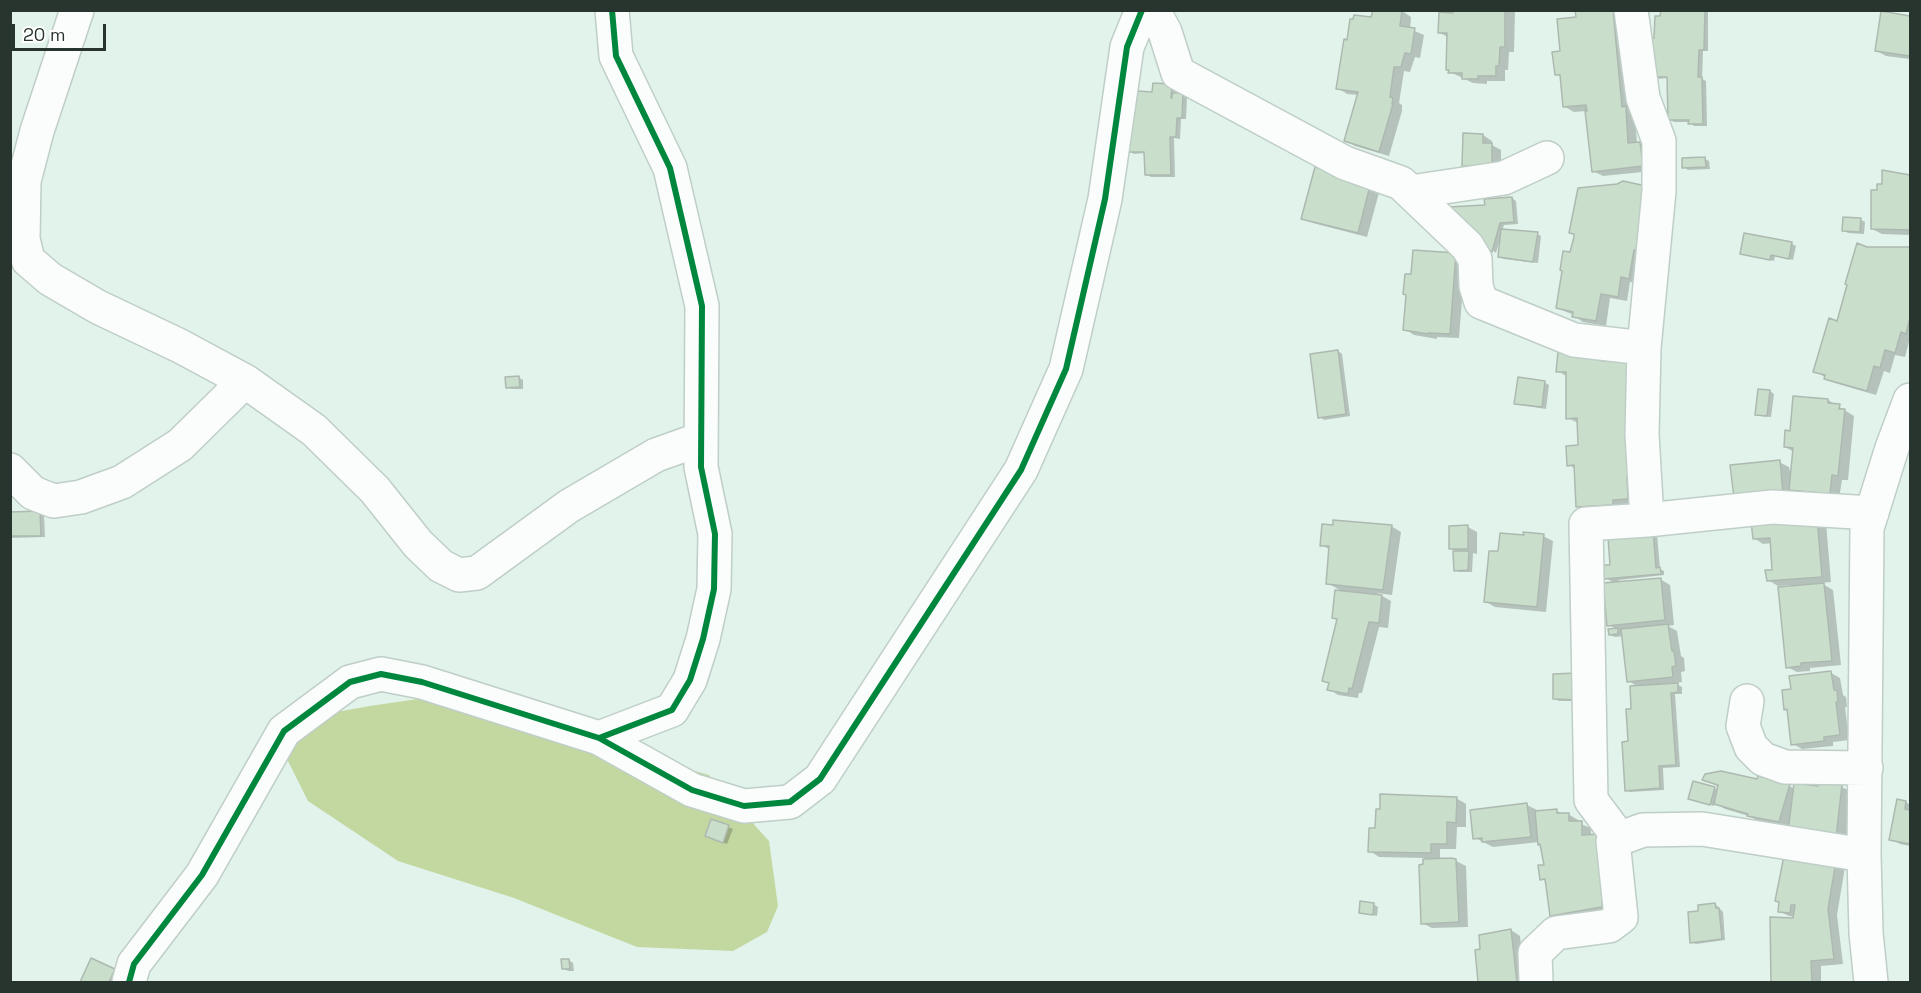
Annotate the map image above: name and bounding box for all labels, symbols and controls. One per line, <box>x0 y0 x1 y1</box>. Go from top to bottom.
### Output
scale bar <box>15 12 110 50</box>
text: 20 m <box>23 23 66 46</box>

